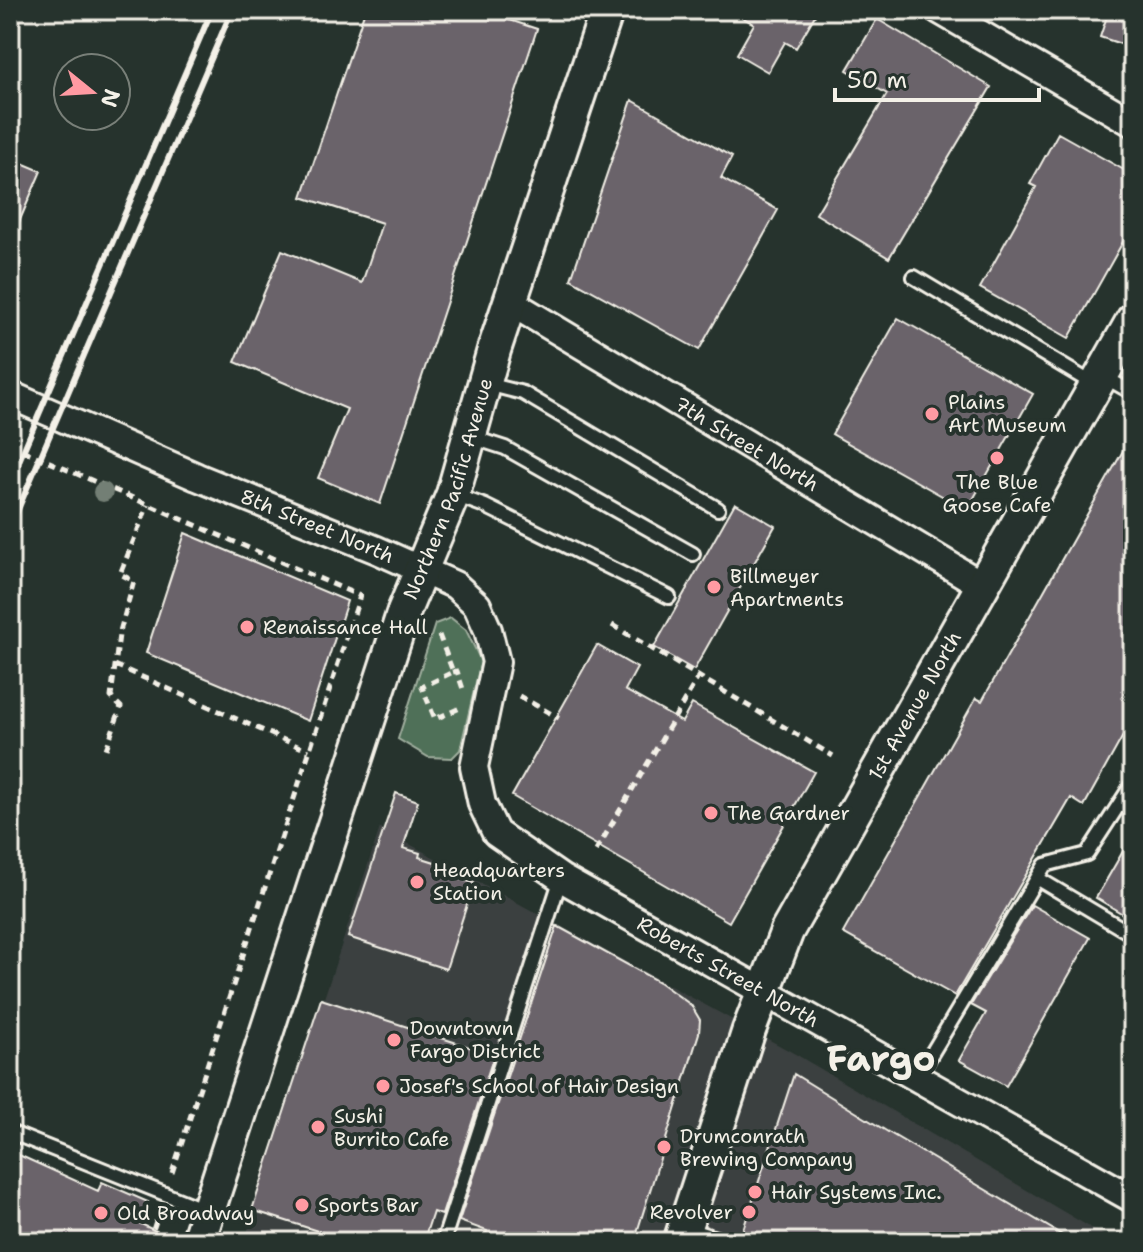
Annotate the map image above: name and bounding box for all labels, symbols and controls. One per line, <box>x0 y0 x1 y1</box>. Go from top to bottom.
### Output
north arrow <box>52 52 132 132</box>
scale bar <box>835 52 1039 102</box>
text: 50 m <box>847 64 907 96</box>
text: N <box>94 85 127 111</box>
street label: Northern Pacific Avenue <box>397 375 498 604</box>
place label: Plains Art Museum <box>948 389 1066 438</box>
street label: 7th Street North <box>670 391 824 497</box>
marker: Plains Art Museum <box>923 405 941 423</box>
marker: The Blue Goose Cafe <box>988 449 1006 467</box>
place label: The Blue Goose Cafe <box>943 469 1051 518</box>
street label: 8th Street North <box>237 483 398 569</box>
place label: Billmeyer Apartments <box>730 563 844 612</box>
marker: Billmeyer Apartments <box>705 578 723 596</box>
place label: Renaissance Hall <box>263 614 428 640</box>
marker: Renaissance Hall <box>238 618 256 636</box>
street label: 1st Avenue North <box>862 627 967 785</box>
place label: The Gardner <box>727 800 850 826</box>
marker: The Gardner <box>702 804 720 822</box>
place label: Headquarters Station <box>433 857 565 906</box>
marker: Headquarters Station <box>408 873 426 891</box>
street label: Roberts Street North <box>633 910 824 1033</box>
place label: Downtown Fargo District <box>410 1015 541 1064</box>
marker: Downtown Fargo District <box>385 1031 403 1049</box>
district label: Fargo <box>826 1034 936 1083</box>
place label: Josef's School of Hair Design <box>399 1073 679 1099</box>
marker: Josef's School of Hair Design <box>374 1077 392 1095</box>
place label: Sushi Burrito Cafe <box>334 1103 449 1152</box>
marker: Sushi Burrito Cafe <box>309 1118 327 1136</box>
place label: Drumconrath Brewing Company <box>680 1123 853 1172</box>
marker: Drumconrath Brewing Company <box>655 1138 673 1156</box>
place label: Hair Systems Inc. <box>771 1179 941 1205</box>
marker: Hair Systems Inc. <box>746 1183 764 1201</box>
place label: Sports Bar <box>318 1192 419 1218</box>
marker: Sports Bar <box>293 1196 311 1214</box>
place label: Revolver <box>650 1199 733 1225</box>
place label: Old Broadway <box>117 1200 254 1226</box>
marker: Revolver <box>740 1203 758 1221</box>
marker: Old Broadway <box>92 1204 110 1222</box>

